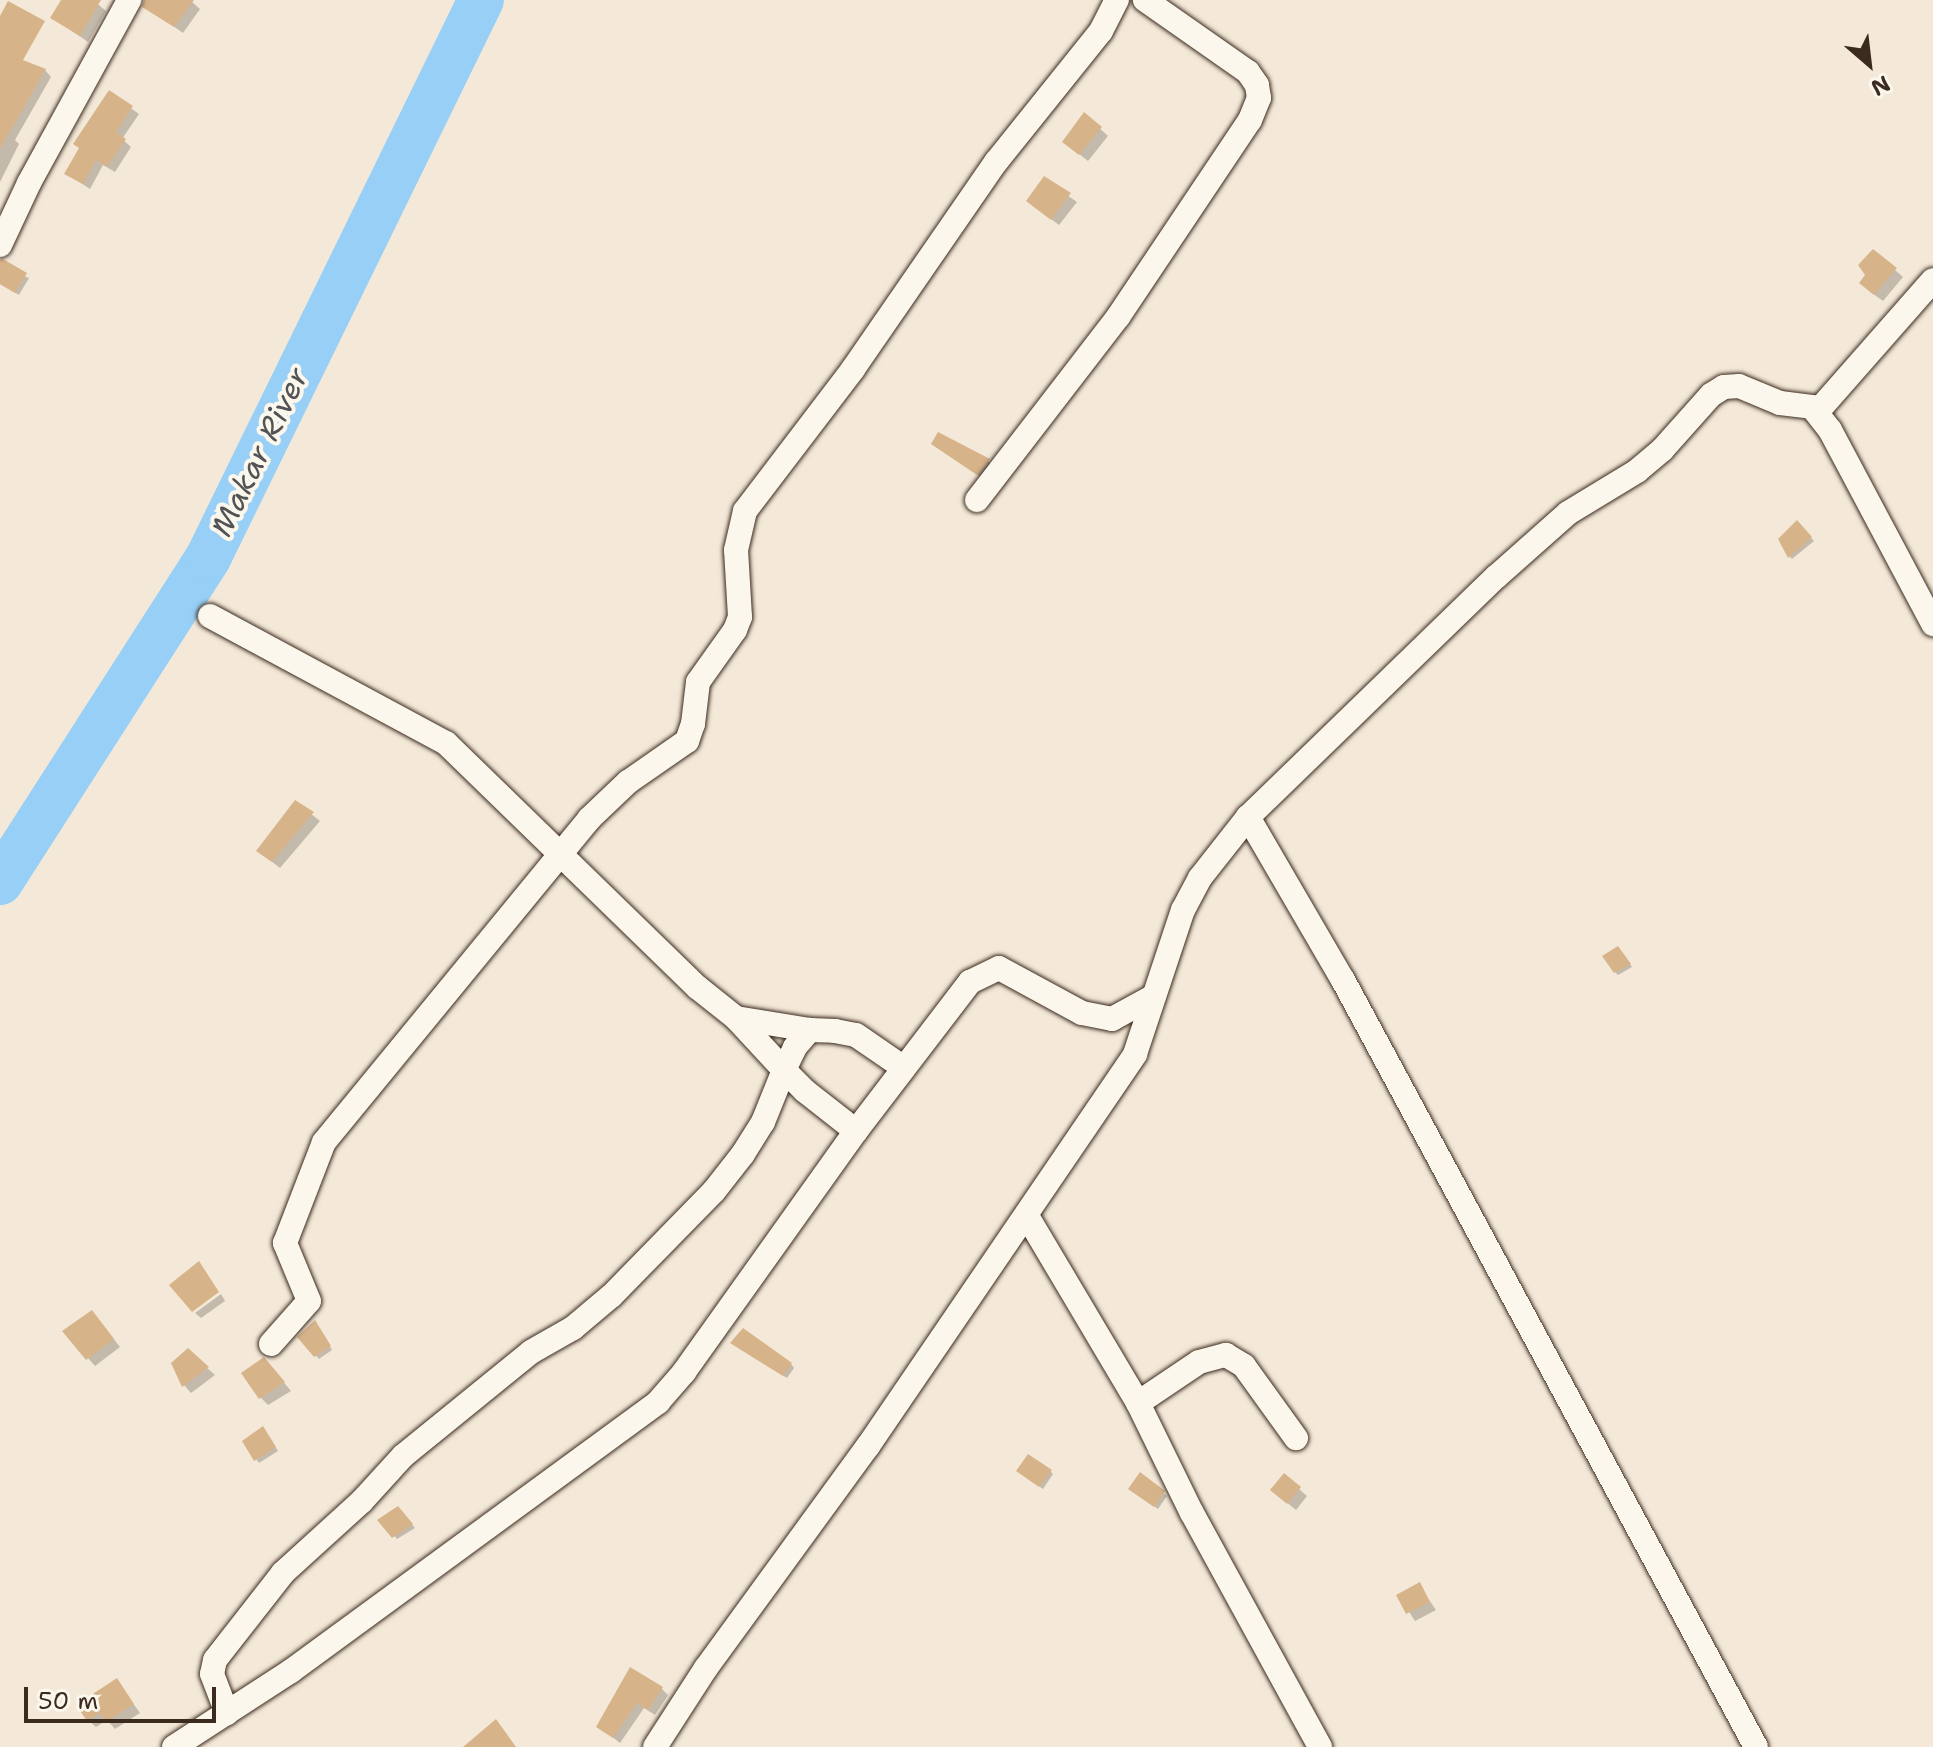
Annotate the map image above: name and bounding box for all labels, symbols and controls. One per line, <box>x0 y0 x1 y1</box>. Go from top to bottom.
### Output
north arrow <box>1829 24 1909 104</box>
text: N <box>1866 69 1895 103</box>
water label: Makar River <box>204 362 316 542</box>
scale bar <box>28 1671 220 1721</box>
text: 50 m <box>38 1685 98 1717</box>

